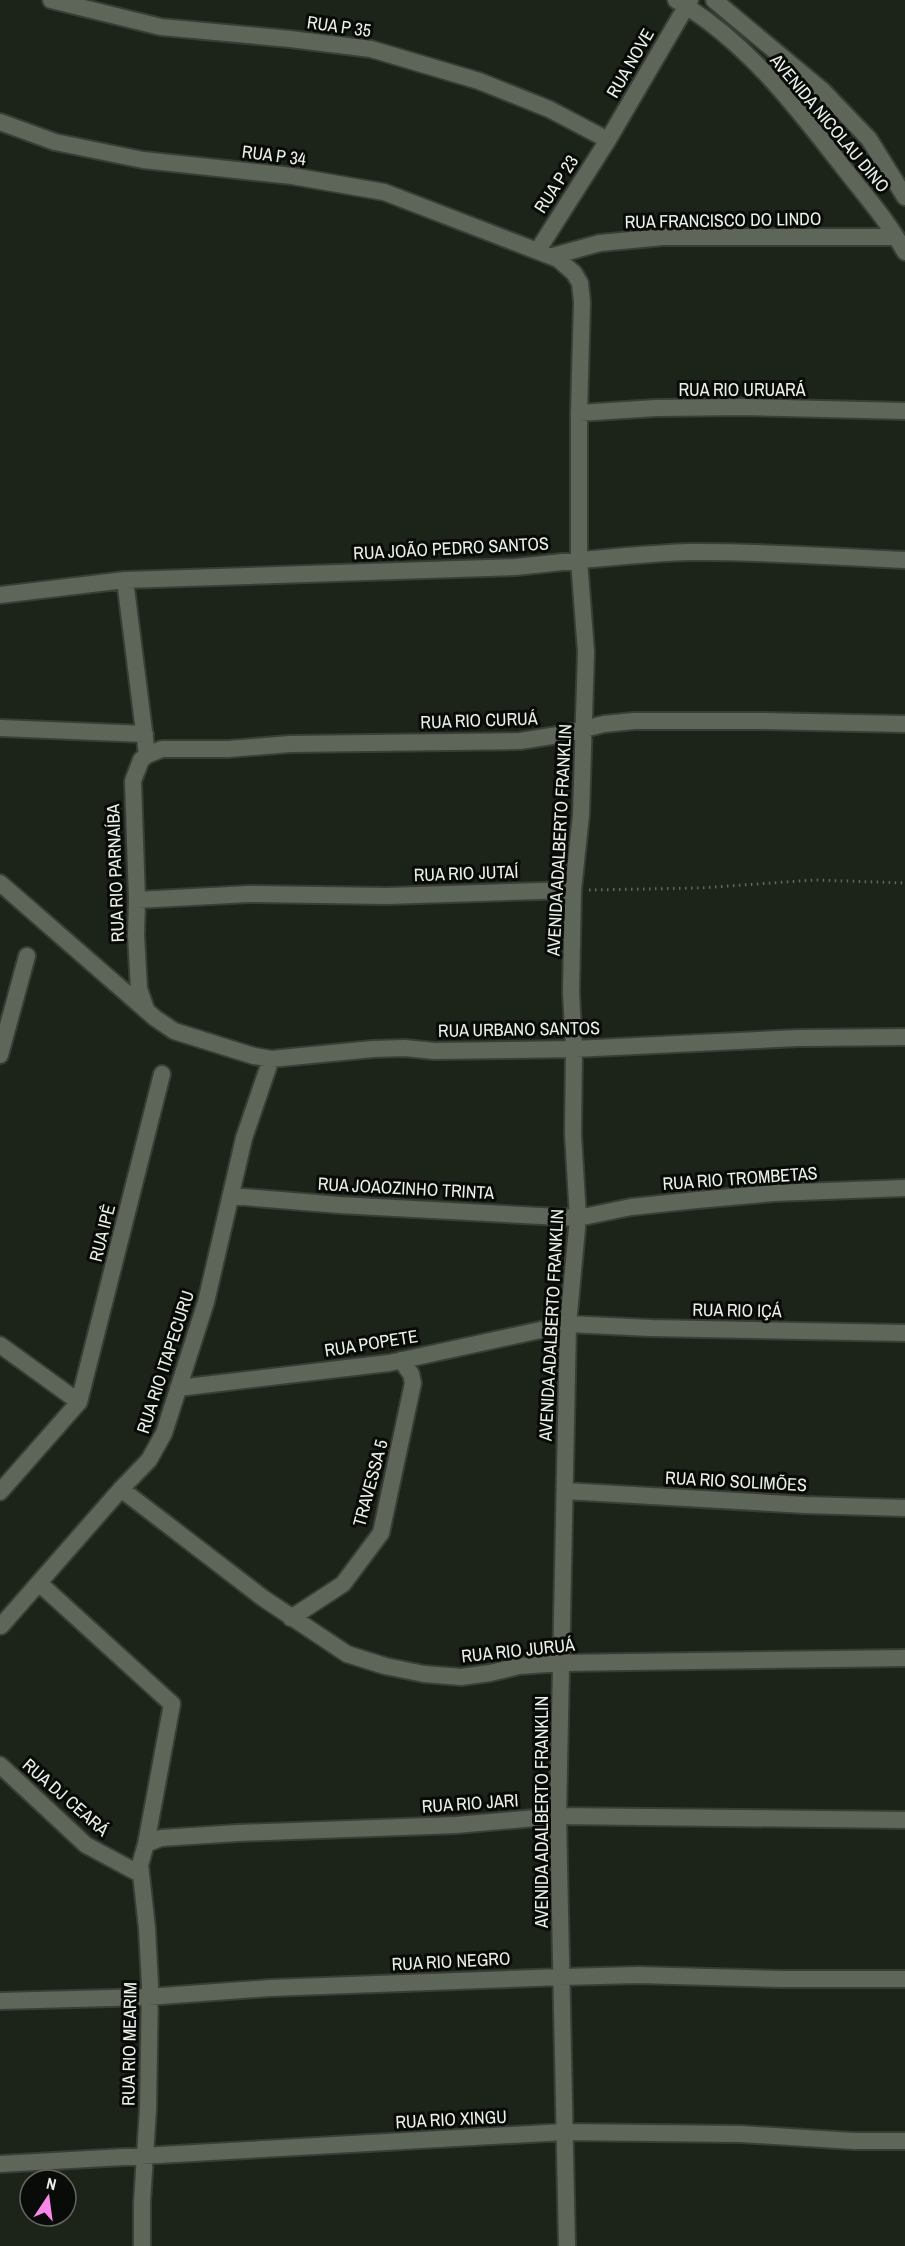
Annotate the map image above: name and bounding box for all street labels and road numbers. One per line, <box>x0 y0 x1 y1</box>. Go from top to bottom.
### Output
street label: RUA P 35 <box>305 9 373 43</box>
street label: RUA NOVE <box>600 24 660 102</box>
street label: AVENIDA NICOLAU DINO <box>764 48 895 198</box>
street label: RUA P 34 <box>240 139 308 171</box>
street label: RUA P 23 <box>528 150 584 218</box>
street label: RUA FRANCISCO DO LINDO <box>624 206 822 234</box>
street label: RUA RIO URUARÁ <box>678 377 806 402</box>
street label: RUA JOÃO PEDRO SANTOS <box>353 530 550 566</box>
street label: RUA RIO CURUÁ <box>420 705 538 735</box>
street label: AVENIDA ADALBERTO FRANKLIN <box>540 723 578 958</box>
street label: RUA RIO PARNAÍBA <box>100 803 130 943</box>
street label: RUA RIO JUTAÍ <box>413 859 520 887</box>
street label: RUA URBANO SANTOS <box>438 1015 600 1043</box>
street label: RUA RIO TROMBETAS <box>662 1160 818 1196</box>
street label: RUA JOAOZINHO TRINTA <box>317 1171 495 1205</box>
street label: RUA IPÊ <box>83 1202 121 1264</box>
street label: AVENIDA ADALBERTO FRANKLIN <box>532 1208 570 1443</box>
street label: RUA RIO ITAPECURU <box>130 1287 200 1437</box>
street label: RUA RIO IÇÁ <box>692 1297 782 1323</box>
street label: RUA POPETE <box>322 1323 420 1363</box>
street label: TRAVESSA 5 <box>346 1437 394 1529</box>
street label: RUA RIO SOLIMÕES <box>664 1465 808 1497</box>
street label: RUA RIO JURUÁ <box>460 1632 576 1668</box>
street label: AVENIDA ADALBERTO FRANKLIN <box>529 1696 554 1929</box>
street label: RUA DJ CEARÁ <box>17 1752 115 1842</box>
street label: RUA RIO JARI <box>421 1787 519 1819</box>
street label: RUA RIO NEGRO <box>391 1945 511 1977</box>
street label: RUA RIO MEARIM <box>115 1982 143 2106</box>
street label: RUA RIO XINGU <box>395 2104 507 2134</box>

